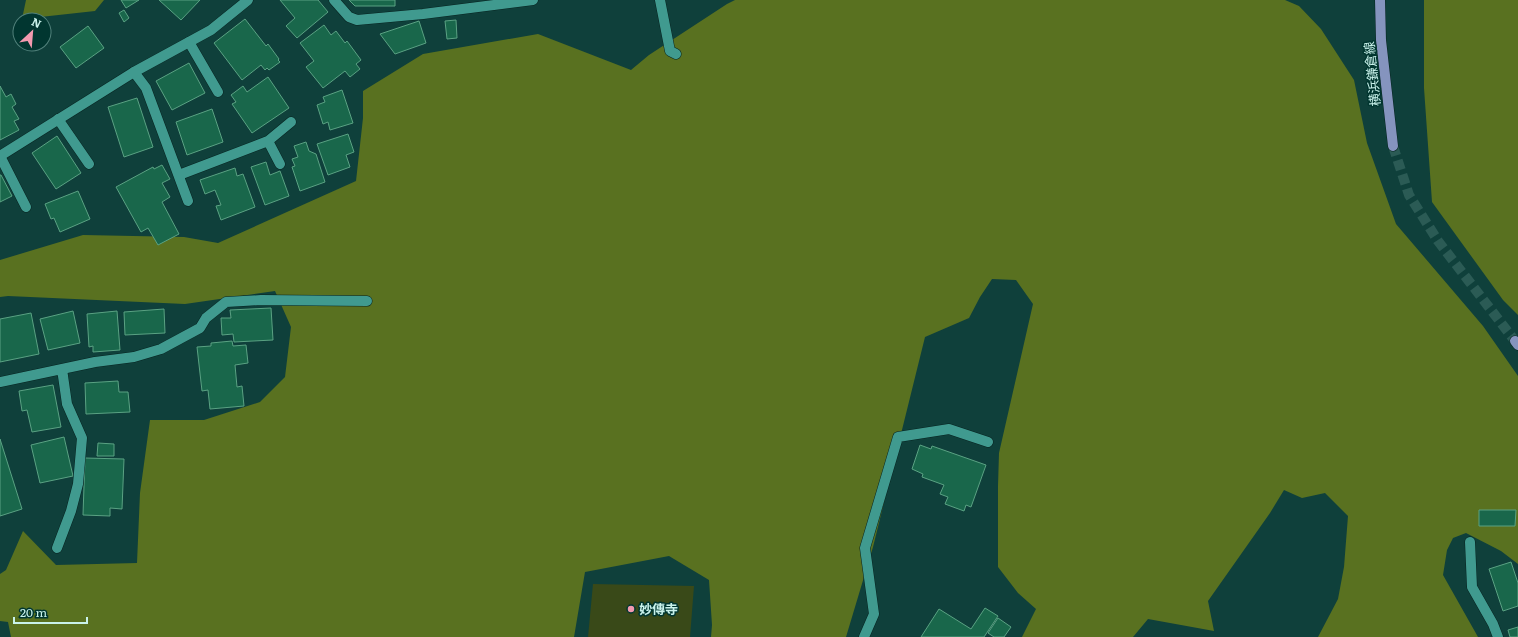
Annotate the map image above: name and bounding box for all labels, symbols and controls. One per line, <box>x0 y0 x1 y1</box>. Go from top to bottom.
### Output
north arrow <box>12 12 52 52</box>
text: N <box>29 13 44 31</box>
street label: 横浜鎌倉線 <box>1359 41 1384 107</box>
scale bar <box>14 599 87 625</box>
place label: 妙傳寺 <box>639 599 678 618</box>
text: 20 m <box>20 603 47 621</box>
marker: 妙傳寺 <box>626 604 636 614</box>

